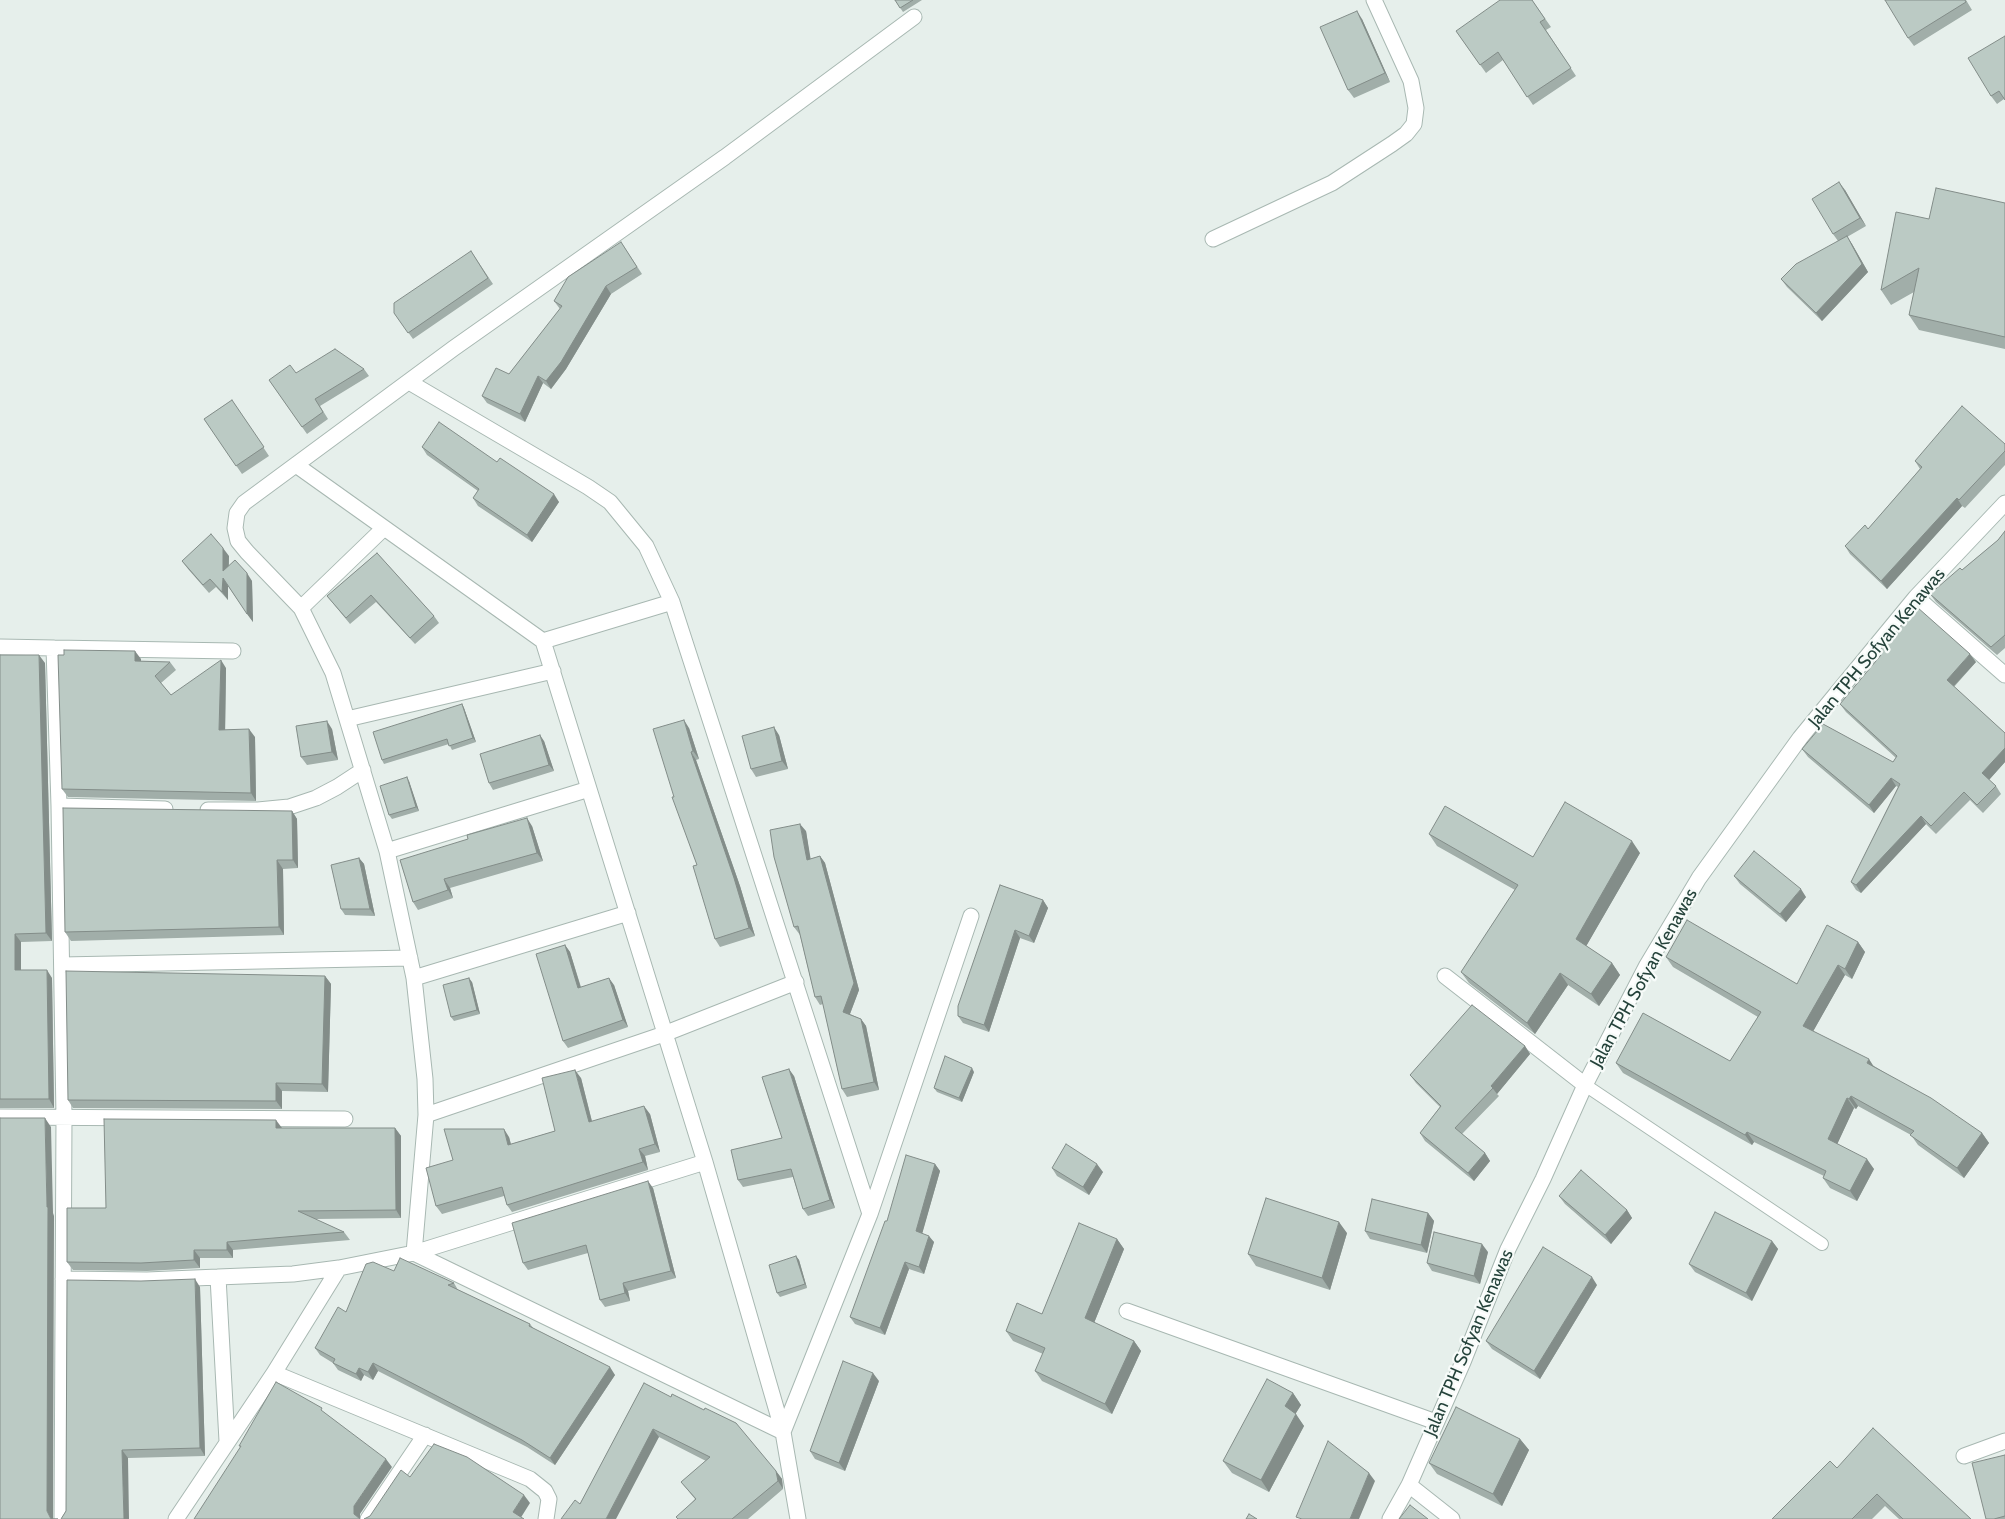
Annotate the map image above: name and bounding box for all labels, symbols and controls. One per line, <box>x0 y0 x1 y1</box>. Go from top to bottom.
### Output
street label: Jalan TPH Sofyan Kenawas <box>1804 564 1950 732</box>
street label: Jalan TPH Sofyan Kenawas <box>1586 885 1702 1071</box>
street label: Jalan TPH Sofyan Kenawas <box>1420 1246 1518 1440</box>

